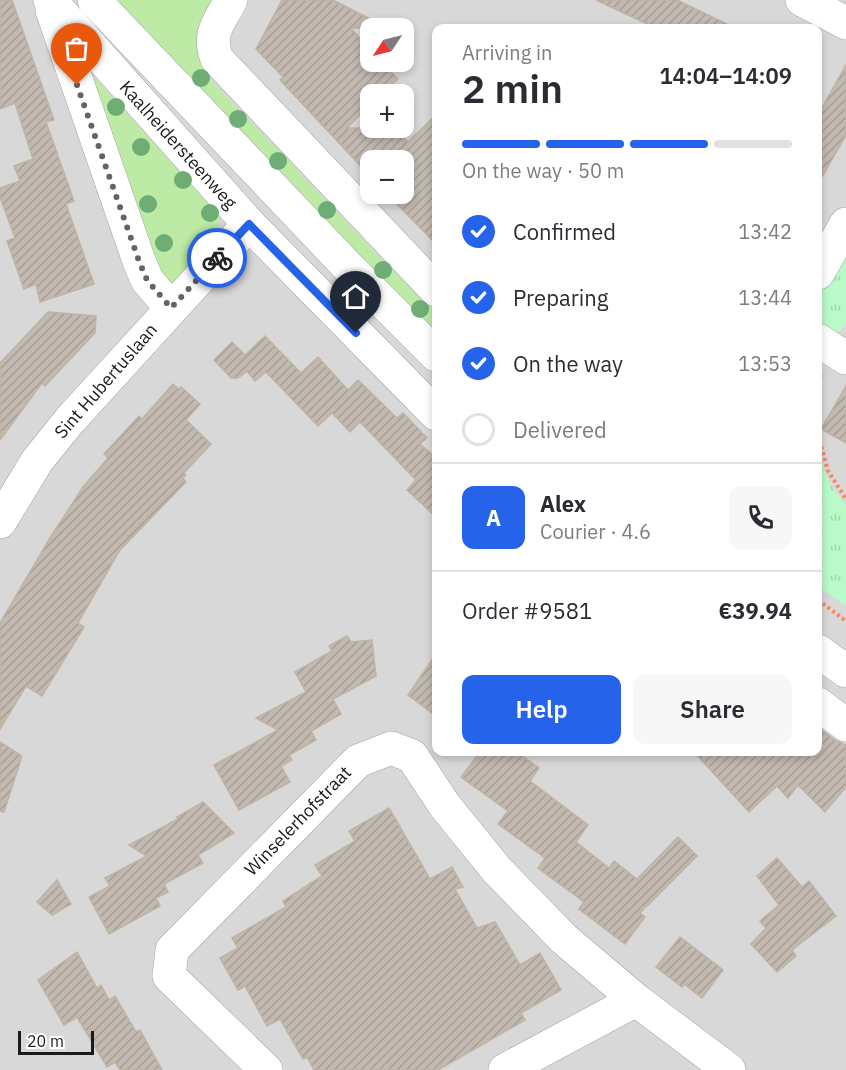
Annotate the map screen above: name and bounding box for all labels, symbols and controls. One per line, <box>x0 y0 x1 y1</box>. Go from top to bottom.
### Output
north arrow <box>360 18 414 72</box>
map controls <box>360 18 414 204</box>
pin <box>51 23 102 85</box>
icon: bag <box>60 32 93 65</box>
text: Arriving in <box>462 39 552 66</box>
text: 14:04–14:09 <box>659 61 792 90</box>
text: 2 min <box>462 63 563 114</box>
street label: Kaalheidersteenweg <box>115 76 242 214</box>
button: + <box>360 84 414 138</box>
button: − <box>360 150 414 204</box>
text: On the way · 50 m <box>462 157 624 184</box>
icon: check <box>462 215 495 248</box>
text: Confirmed <box>513 217 616 246</box>
text: 13:42 <box>738 218 792 245</box>
courier <box>187 228 247 288</box>
icon: bike <box>201 242 234 275</box>
pin <box>330 271 381 333</box>
icon: home <box>339 280 372 313</box>
icon: check <box>462 281 495 314</box>
text: Preparing <box>513 283 608 312</box>
text: 13:44 <box>738 284 792 311</box>
street label: Sint Hubertuslaan <box>49 318 162 443</box>
icon: check <box>462 347 495 380</box>
text: On the way <box>513 349 623 378</box>
text: 13:53 <box>738 350 792 377</box>
text: Delivered <box>513 415 607 444</box>
button: phone <box>729 486 792 549</box>
text: Alex <box>540 489 586 518</box>
text: A <box>486 503 501 532</box>
text: Courier · 4.6 <box>540 518 651 545</box>
text: Order #9581 <box>462 596 592 625</box>
text: €39.94 <box>719 596 792 625</box>
button: Help <box>462 675 621 744</box>
button: Share <box>633 675 792 744</box>
street label: Winselerhofstraat <box>239 761 356 880</box>
scale bar <box>18 1028 94 1056</box>
text: 20 m <box>27 1031 64 1051</box>

